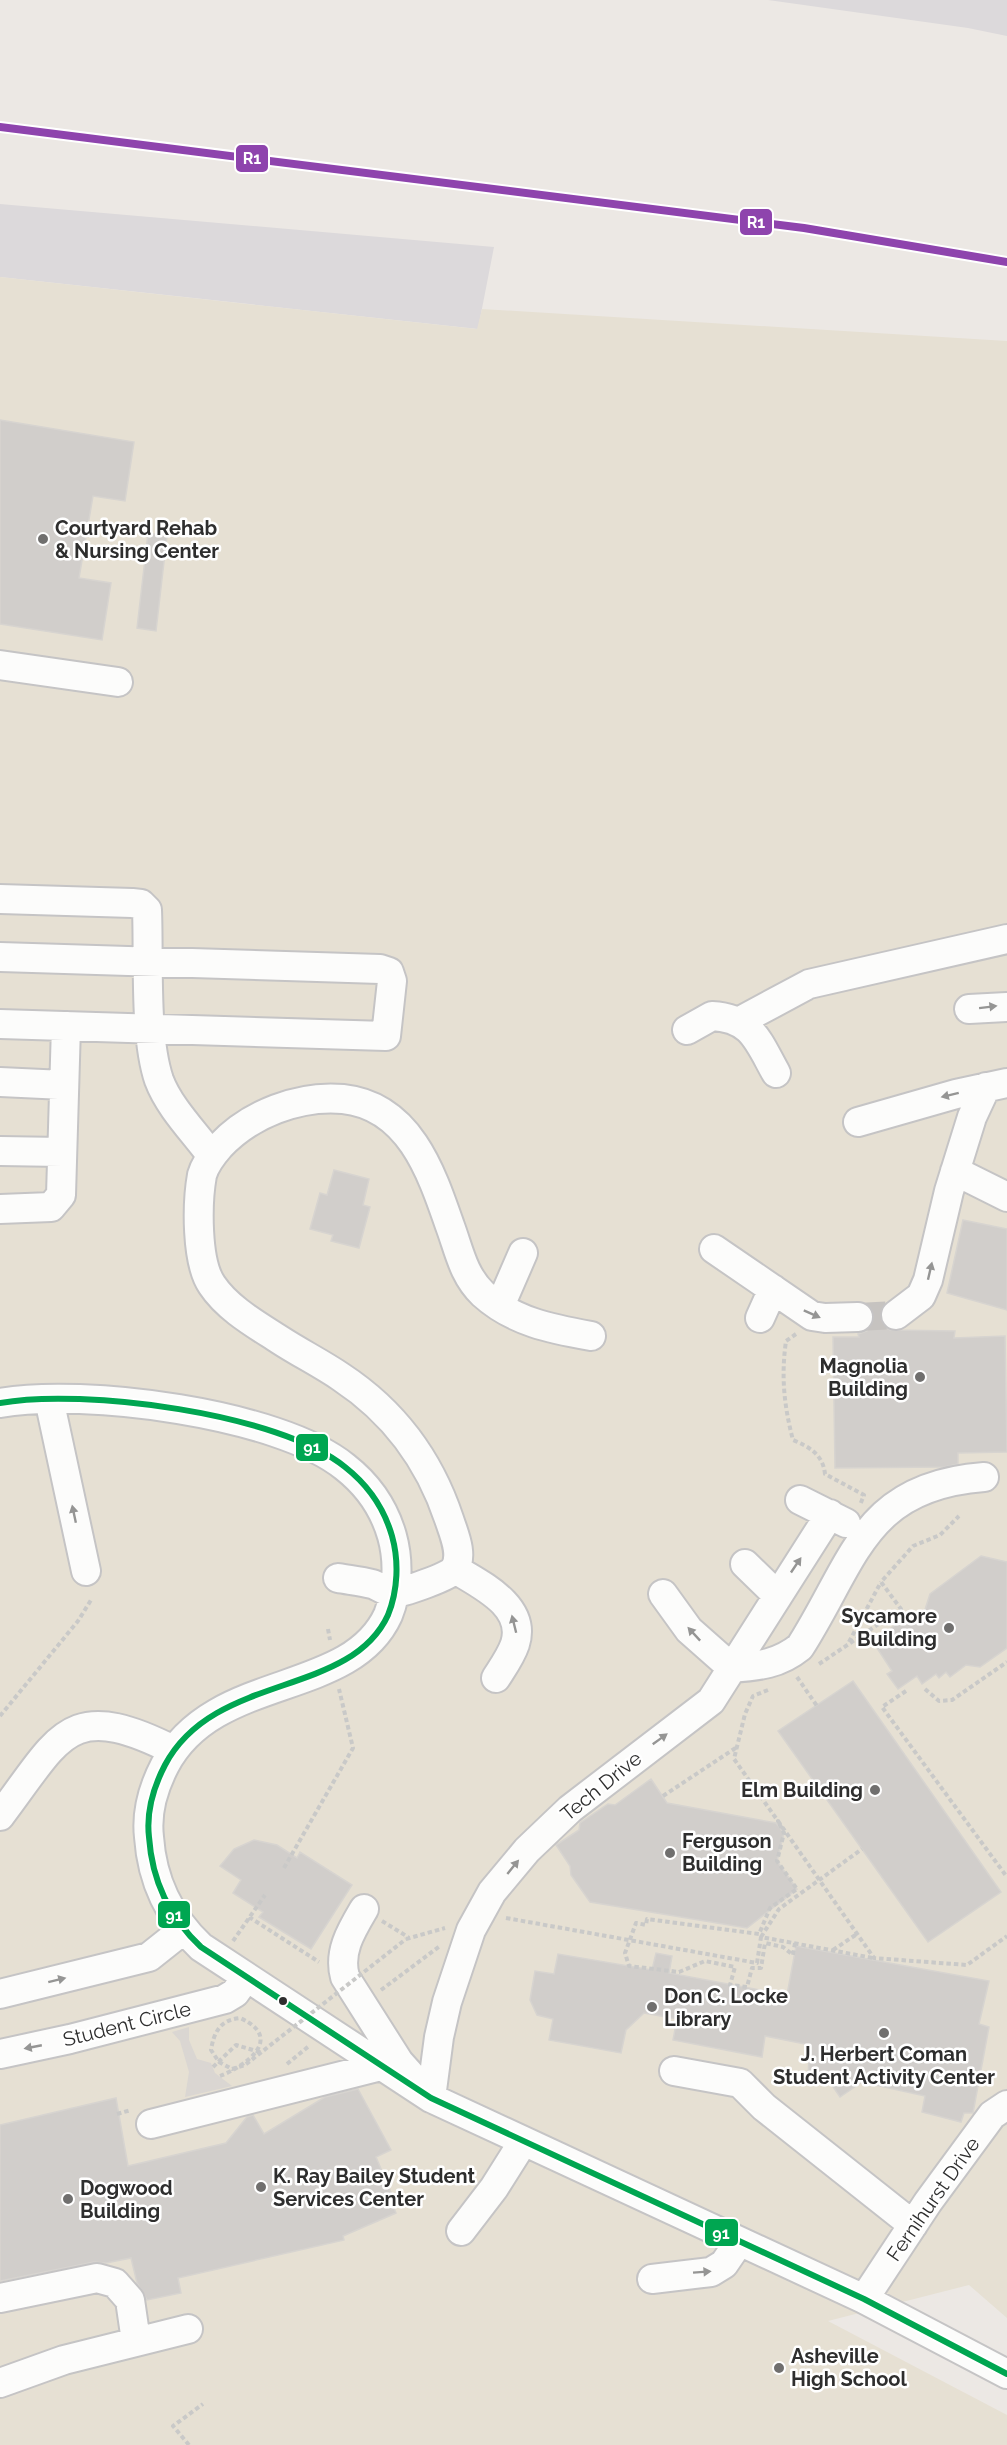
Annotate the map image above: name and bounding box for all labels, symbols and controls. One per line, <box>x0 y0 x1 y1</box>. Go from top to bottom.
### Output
line badge: R1 <box>235 144 269 173</box>
text: R1 <box>243 149 261 168</box>
line badge: R1 <box>739 208 773 236</box>
text: R1 <box>747 213 765 232</box>
place label: Courtyard Rehab & Nursing Center <box>55 516 219 563</box>
marker: Courtyard Rehab & Nursing Center <box>36 532 50 546</box>
one-way arrow <box>979 1002 998 1012</box>
one-way arrow <box>941 1091 959 1101</box>
one-way arrow <box>926 1261 935 1280</box>
one-way arrow <box>804 1309 821 1318</box>
place label: Magnolia Building <box>820 1354 908 1401</box>
marker: Magnolia Building <box>913 1370 927 1384</box>
line badge: 91 <box>295 1433 329 1462</box>
text: 91 <box>303 1438 321 1457</box>
one-way arrow <box>68 1504 78 1523</box>
one-way arrow <box>790 1557 801 1573</box>
place label: Sycamore Building <box>841 1604 937 1651</box>
one-way arrow <box>508 1615 518 1634</box>
marker: Sycamore Building <box>942 1621 956 1635</box>
one-way arrow <box>687 1627 701 1642</box>
one-way arrow <box>652 1734 667 1746</box>
street label: Tech Drive <box>556 1746 647 1826</box>
place label: Elm Building <box>741 1778 863 1802</box>
marker: Elm Building <box>868 1783 882 1797</box>
place label: Ferguson Building <box>682 1829 772 1876</box>
marker: Ferguson Building <box>663 1846 677 1860</box>
one-way arrow <box>506 1860 519 1875</box>
line badge: 91 <box>157 1900 191 1929</box>
text: 91 <box>165 1906 183 1925</box>
one-way arrow <box>48 1975 66 1985</box>
place label: Don C. Locke Library <box>664 1984 788 2031</box>
unlabelled marker <box>277 1995 289 2007</box>
street label: Student Circle <box>61 1996 194 2051</box>
marker: Don C. Locke Library <box>645 2000 659 2014</box>
marker: J. Herbert Coman Student Activity Center <box>877 2026 891 2040</box>
place label: J. Herbert Coman Student Activity Center <box>773 2042 995 2089</box>
one-way arrow <box>24 2043 43 2052</box>
street label: Fernihurst Drive <box>881 2132 985 2266</box>
place label: K. Ray Bailey Student Services Center <box>273 2164 476 2211</box>
place label: Dogwood Building <box>80 2176 173 2223</box>
marker: K. Ray Bailey Student Services Center <box>254 2180 268 2194</box>
marker: Dogwood Building <box>61 2192 75 2206</box>
line badge: 91 <box>704 2218 739 2247</box>
text: 91 <box>712 2224 730 2243</box>
one-way arrow <box>693 2268 712 2277</box>
place label: Asheville High School <box>791 2344 907 2391</box>
marker: Asheville High School <box>772 2361 786 2375</box>

